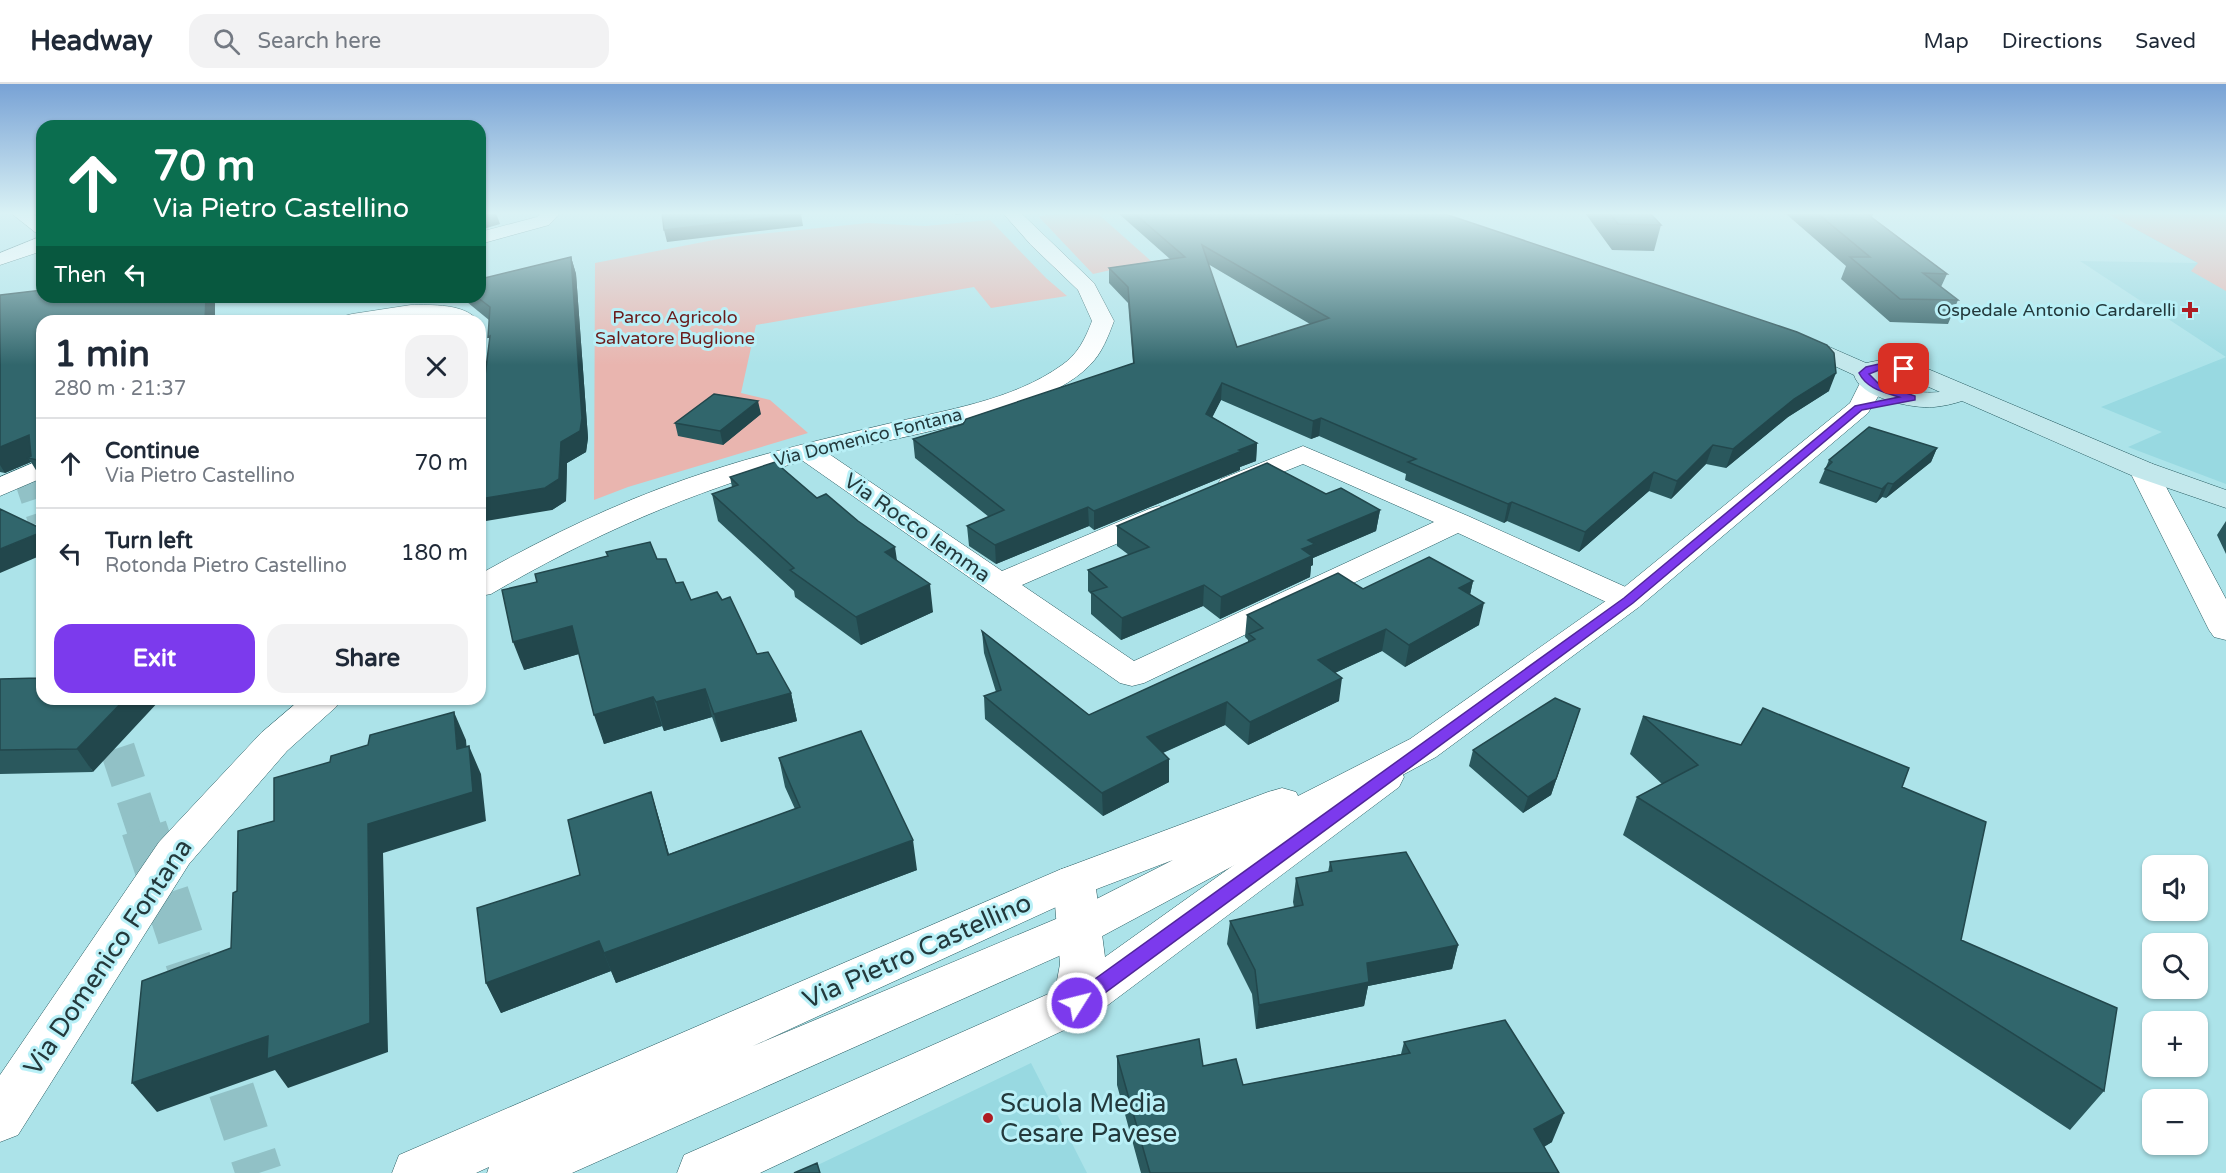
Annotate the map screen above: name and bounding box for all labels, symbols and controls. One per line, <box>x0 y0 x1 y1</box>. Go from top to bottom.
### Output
search box <box>189 14 609 68</box>
text: Headway <box>30 24 153 58</box>
icon: search <box>210 25 243 58</box>
text: Search here <box>258 28 381 54</box>
text: Map <box>1923 29 1969 54</box>
text: Directions <box>2002 29 2102 54</box>
text: Saved <box>2135 29 2196 54</box>
text: 70 m <box>153 141 255 192</box>
icon: ahead <box>54 144 132 222</box>
text: Via Pietro Castellino <box>153 192 409 225</box>
icon: left <box>119 258 152 291</box>
text: Then <box>54 262 107 288</box>
place label: Ospedale Antonio Cardarelli <box>1937 299 2176 321</box>
marker: Ospedale Antonio Cardarelli <box>2181 301 2199 319</box>
park label: Parco Agricolo Salvatore Buglione <box>595 306 755 349</box>
text: 1 min <box>54 333 150 376</box>
button: close <box>405 335 468 398</box>
pin <box>1878 343 1929 394</box>
icon: arrive <box>1887 352 1920 385</box>
text: 280 m · 21:37 <box>54 377 186 401</box>
street label: Via Domenico Fontana <box>772 403 964 471</box>
text: Continue <box>105 438 200 464</box>
icon: ahead <box>54 447 87 480</box>
text: 70 m <box>414 450 468 476</box>
text: Via Pietro Castellino <box>105 464 295 488</box>
street label: Via Rocco Iemma <box>839 468 995 588</box>
text: Turn left <box>105 528 193 554</box>
icon: left <box>54 537 87 570</box>
text: 180 m <box>401 540 468 566</box>
text: Rotonda Pietro Castellino <box>105 554 347 578</box>
button: Exit <box>54 624 255 693</box>
button: Share <box>267 624 468 693</box>
street label: Via Domenico Fontana <box>17 833 199 1081</box>
map controls <box>2142 855 2208 1155</box>
button: sound <box>2142 855 2208 921</box>
street label: Via Pietro Castellino <box>798 887 1036 1015</box>
button: search <box>2142 933 2208 999</box>
position arrow <box>1045 971 1109 1035</box>
button: + <box>2142 1011 2208 1077</box>
place label: Scuola Media Cesare Pavese <box>1000 1088 1177 1149</box>
button: − <box>2142 1089 2208 1155</box>
marker: Scuola Media Cesare Pavese <box>981 1111 995 1125</box>

